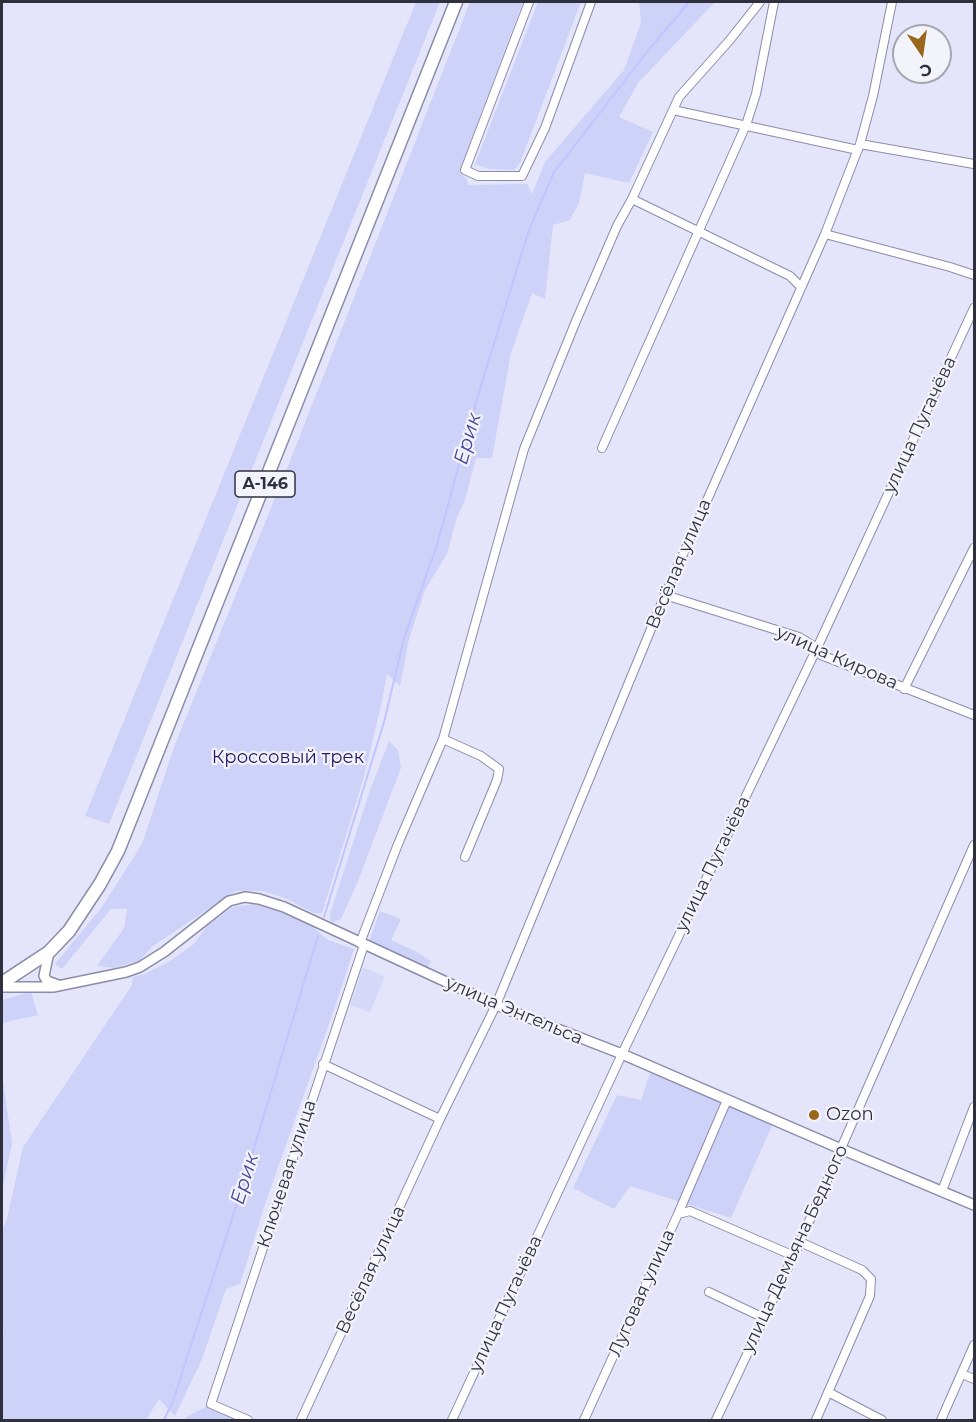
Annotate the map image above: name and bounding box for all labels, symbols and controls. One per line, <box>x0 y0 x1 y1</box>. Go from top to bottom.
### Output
north arrow <box>892 24 952 84</box>
text: С <box>918 60 934 81</box>
street label: улица Пугачёва <box>879 353 961 497</box>
water label: Ерик <box>449 411 487 467</box>
road number: А-146 <box>235 471 295 497</box>
street label: Весёлая улица <box>642 496 716 632</box>
street label: улица Кирова <box>773 621 901 695</box>
park label: Кроссовый трек <box>212 747 364 769</box>
street label: улица Пугачёва <box>671 793 755 935</box>
street label: улица Энгельса <box>442 972 586 1050</box>
street label: Ключевая улица <box>253 1097 321 1251</box>
place label: Ozon <box>826 1104 874 1126</box>
marker: Ozon <box>807 1108 821 1122</box>
street label: улица Демьяна Бедного <box>737 1142 853 1356</box>
water label: Ерик <box>226 1150 264 1208</box>
street label: Весёлая улица <box>332 1202 410 1338</box>
street label: Луговая улица <box>604 1226 680 1360</box>
street label: улица Пугачёва <box>465 1232 547 1376</box>

